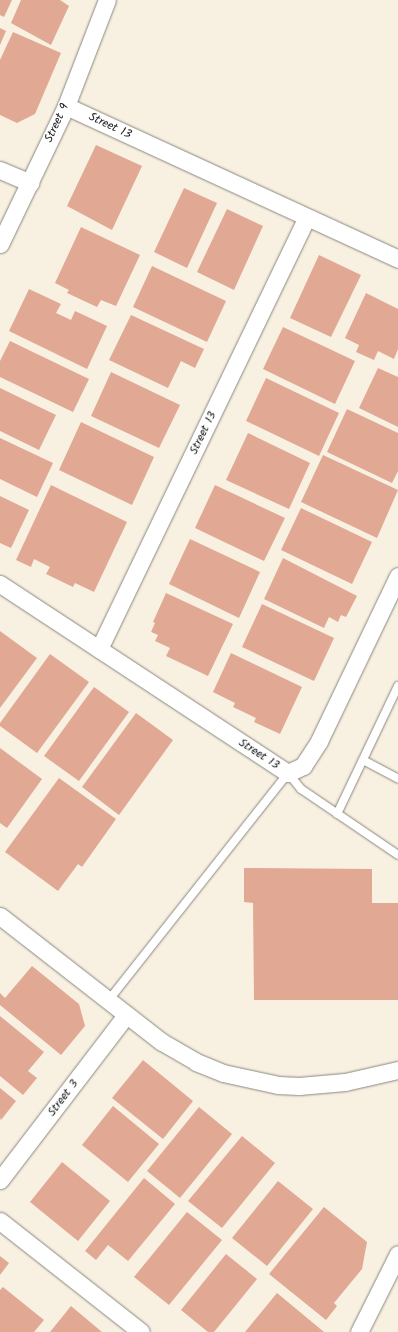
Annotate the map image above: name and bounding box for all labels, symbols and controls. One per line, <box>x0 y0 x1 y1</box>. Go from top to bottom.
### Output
street label: Street 9 <box>42 101 72 145</box>
street label: Street 13 <box>86 110 134 142</box>
street label: Street 13 <box>186 409 220 457</box>
street label: Street 13 <box>236 735 282 773</box>
street label: Street 3 <box>45 1077 81 1119</box>

